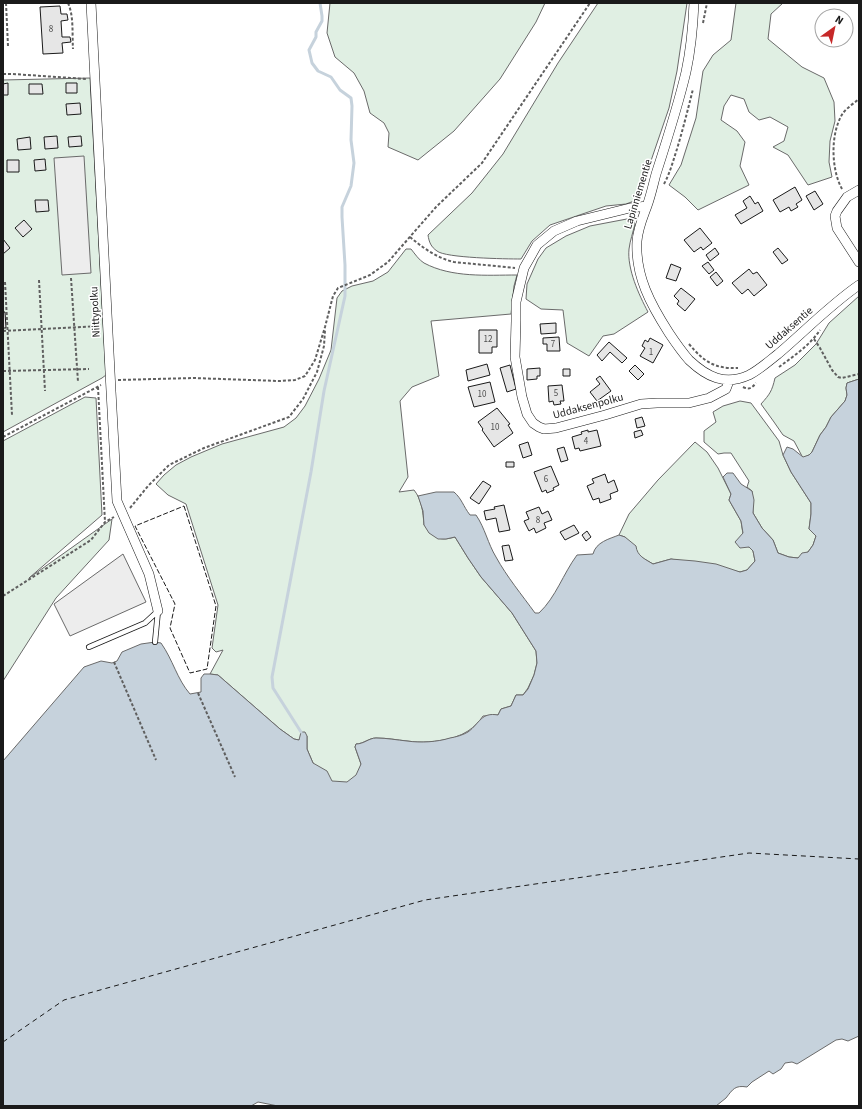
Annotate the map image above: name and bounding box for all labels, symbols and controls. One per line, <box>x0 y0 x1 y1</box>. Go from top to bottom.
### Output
north arrow <box>814 8 854 48</box>
text: N <box>832 12 846 28</box>
house number: 8 <box>49 23 54 36</box>
street label: Lapinniementie <box>620 157 656 231</box>
street label: Niittypolku <box>86 286 104 338</box>
street label: Uddaksentie <box>762 303 816 353</box>
house number: 12 <box>484 333 493 346</box>
house number: 7 <box>551 338 556 351</box>
house number: 1 <box>649 346 653 359</box>
house number: 5 <box>554 387 559 400</box>
house number: 10 <box>478 388 487 401</box>
street label: Uddaksenpolku <box>551 389 625 423</box>
house number: 10 <box>491 421 500 434</box>
house number: 4 <box>584 435 589 448</box>
house number: 6 <box>544 473 549 486</box>
house number: 8 <box>536 514 541 527</box>

